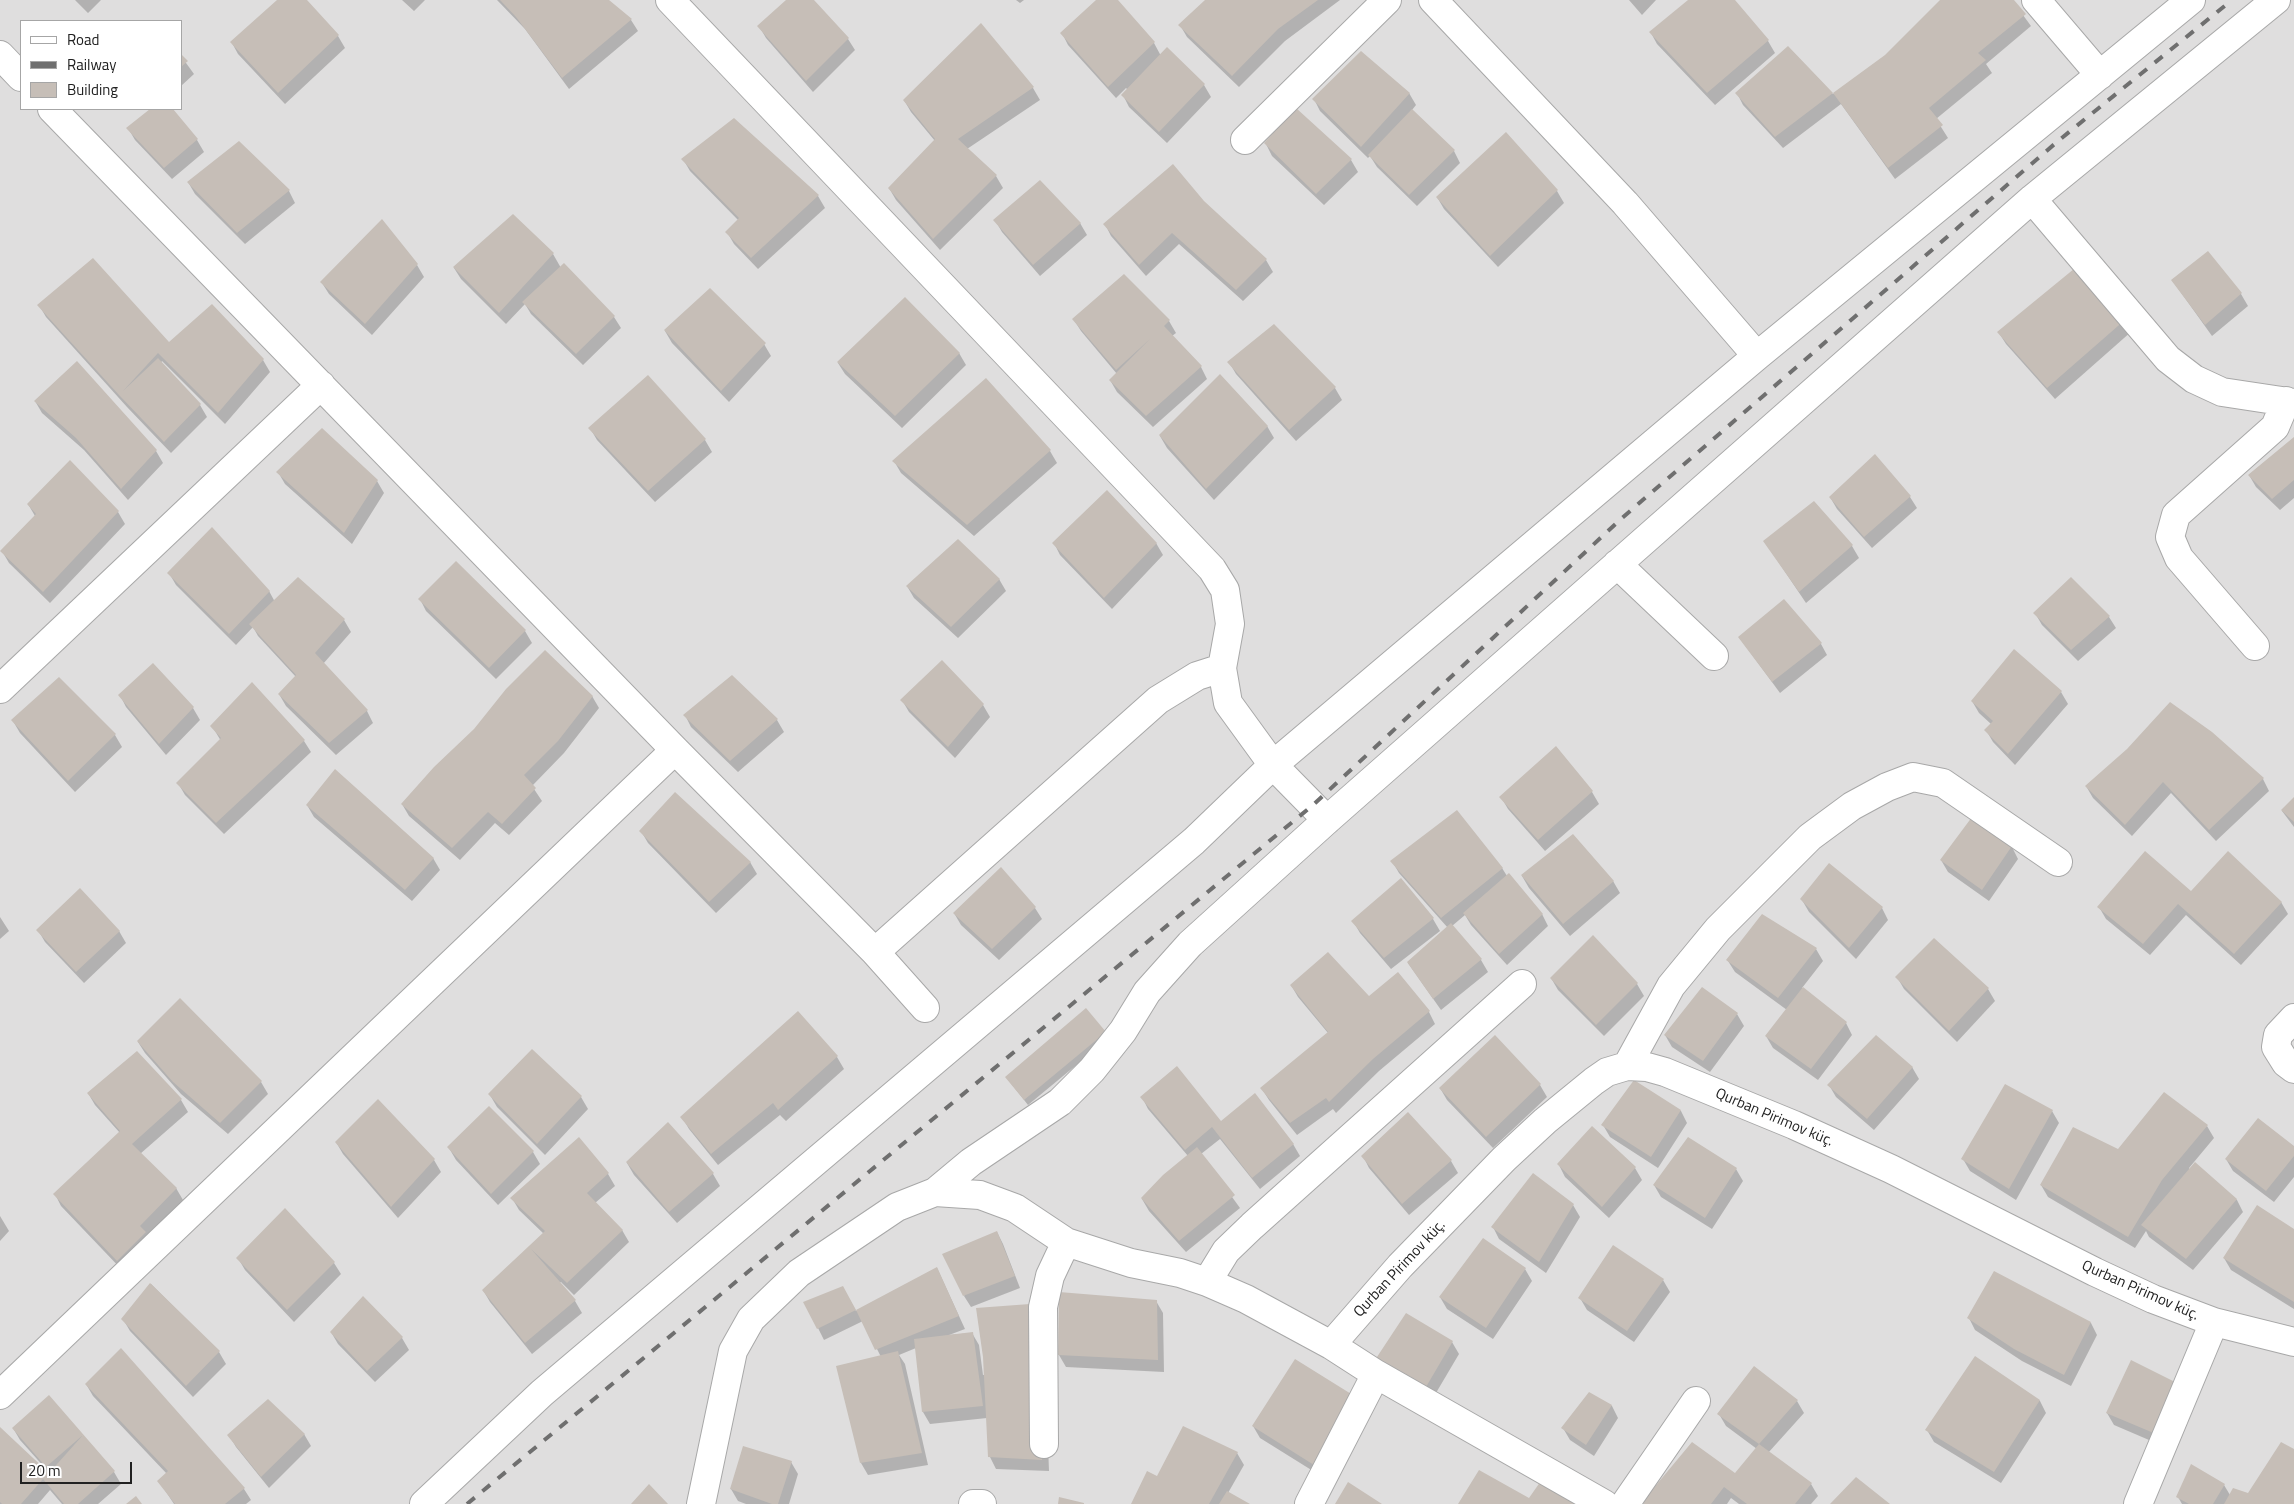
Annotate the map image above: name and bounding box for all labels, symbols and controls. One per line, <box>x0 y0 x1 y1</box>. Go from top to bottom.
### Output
legend <box>20 20 182 110</box>
text: Road <box>67 28 99 51</box>
text: Railway <box>67 53 117 76</box>
text: Building <box>67 78 118 101</box>
street label: Qurban Pirimov küç. <box>1712 1085 1836 1151</box>
street label: Qurban Pirimov küç. <box>1350 1217 1450 1321</box>
street label: Qurban Pirimov küç. <box>2079 1257 2201 1325</box>
scale bar <box>22 1452 135 1484</box>
text: 20 m <box>28 1459 61 1482</box>

